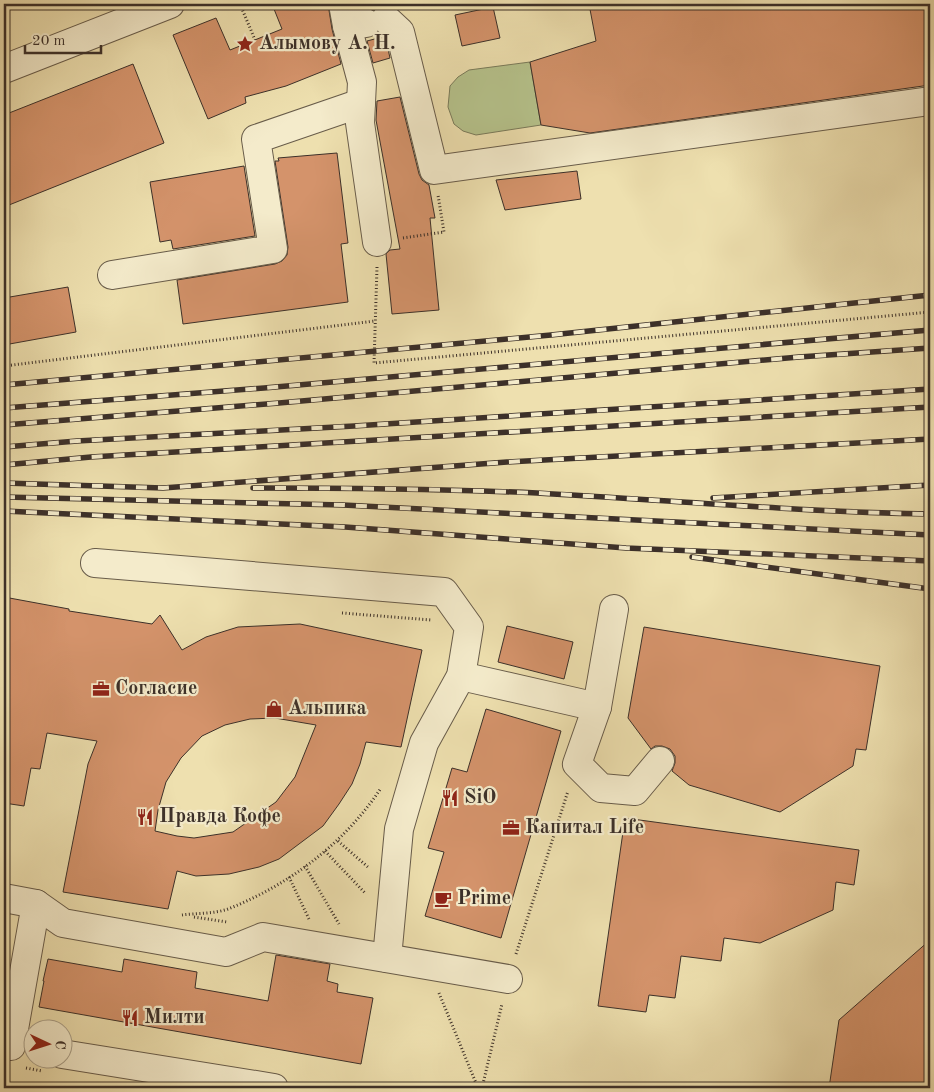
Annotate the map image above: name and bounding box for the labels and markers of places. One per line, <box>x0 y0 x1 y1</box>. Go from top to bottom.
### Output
place icon: Алымову А. Н. <box>235 34 255 54</box>
place label: Алымову А. Н. <box>259 34 396 54</box>
office icon: Согласие <box>91 679 111 699</box>
place label: Согласие <box>115 679 197 699</box>
shop icon: Альпика <box>264 699 284 719</box>
place label: Альпика <box>288 699 367 719</box>
restaurant icon: SiO <box>440 788 460 808</box>
place label: SiO <box>464 788 497 808</box>
restaurant icon: Правда Кофе <box>135 807 155 827</box>
place label: Правда Кофе <box>159 807 281 827</box>
office icon: Капитал Life <box>501 818 521 838</box>
place label: Капитал Life <box>525 818 644 838</box>
cafe icon: Prime <box>433 889 453 909</box>
place label: Prime <box>457 889 511 909</box>
restaurant icon: Милти <box>120 1008 140 1028</box>
place label: Милти <box>144 1008 205 1028</box>

